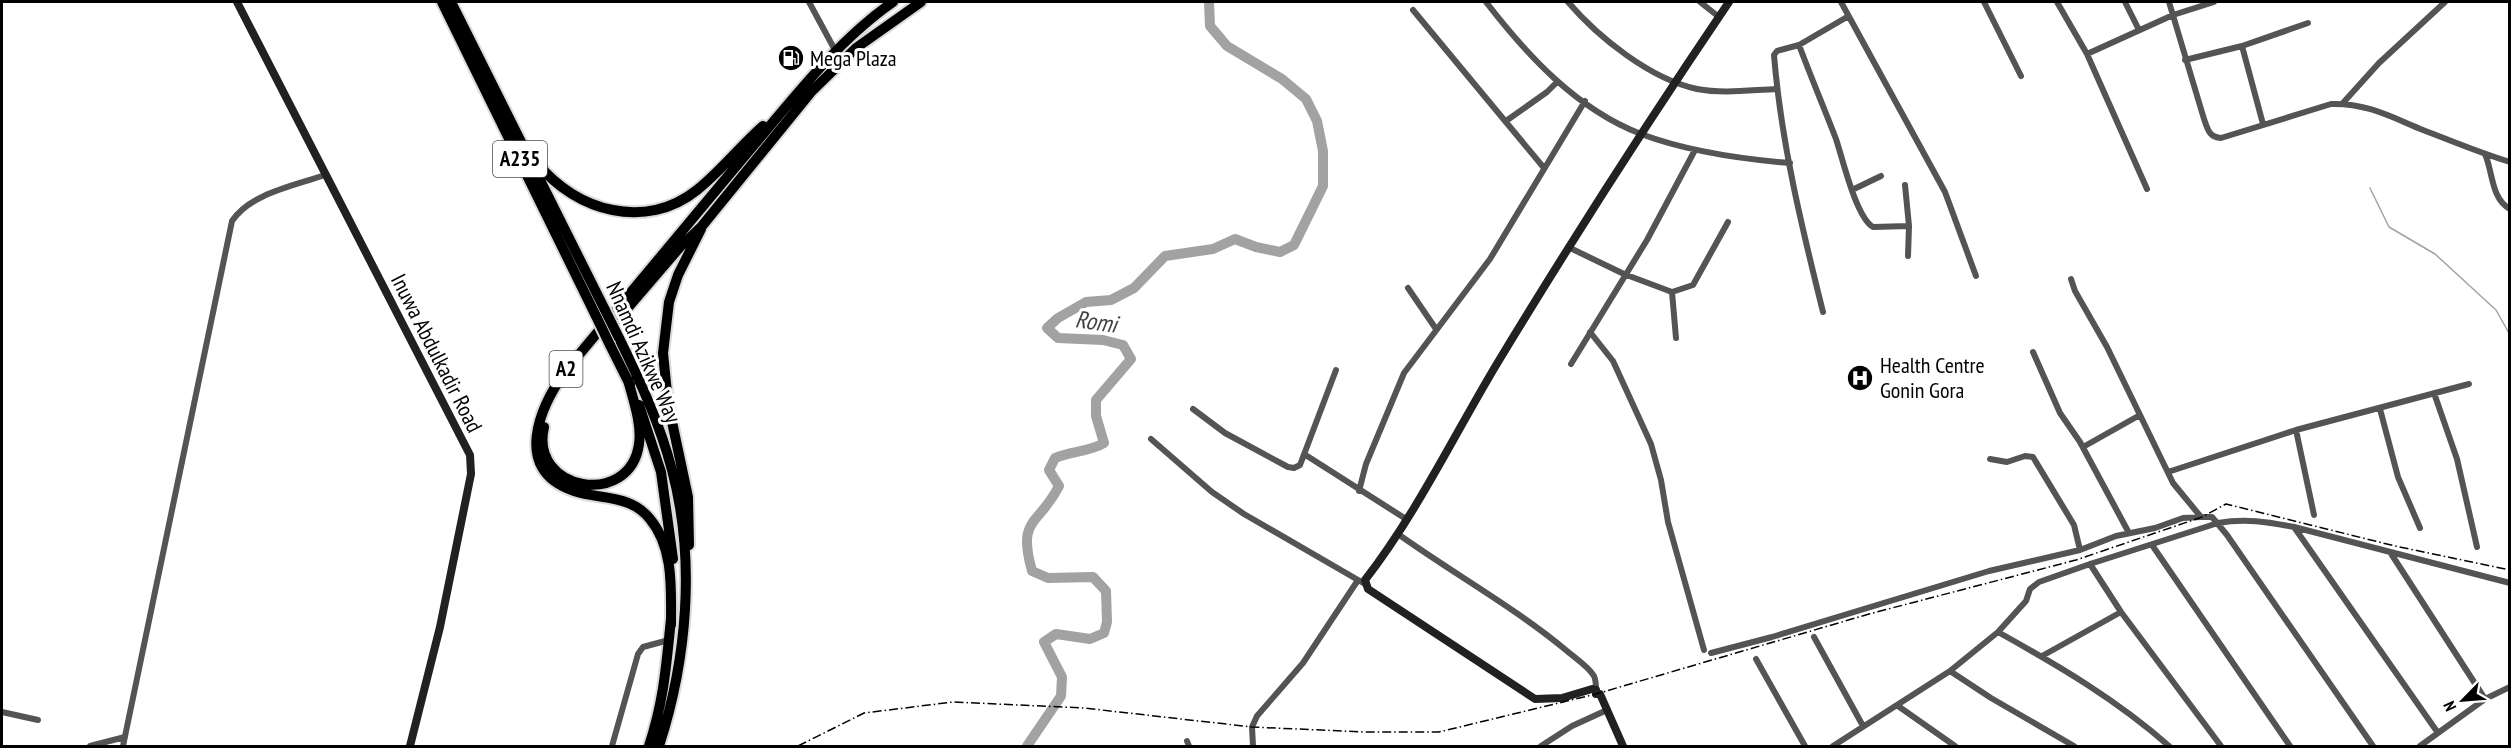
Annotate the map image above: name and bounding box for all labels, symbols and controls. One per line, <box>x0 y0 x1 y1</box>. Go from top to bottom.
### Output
fuel station icon: Mega Plaza <box>776 43 806 73</box>
place label: Mega Plaza <box>810 44 896 72</box>
road number: A235 <box>493 141 547 177</box>
street label: Inuwa Abdulkadir Road <box>385 269 489 437</box>
street label: Nnamdi Azikwe Way <box>600 277 688 428</box>
water label: Romi <box>1073 303 1122 340</box>
road number: A2 <box>550 351 582 387</box>
place label: Health Centre Gonin Gora <box>1880 351 1985 404</box>
hospital icon: Health Centre Gonin Gora <box>1845 363 1875 393</box>
north arrow <box>2433 670 2493 730</box>
text: N <box>2439 698 2460 714</box>

